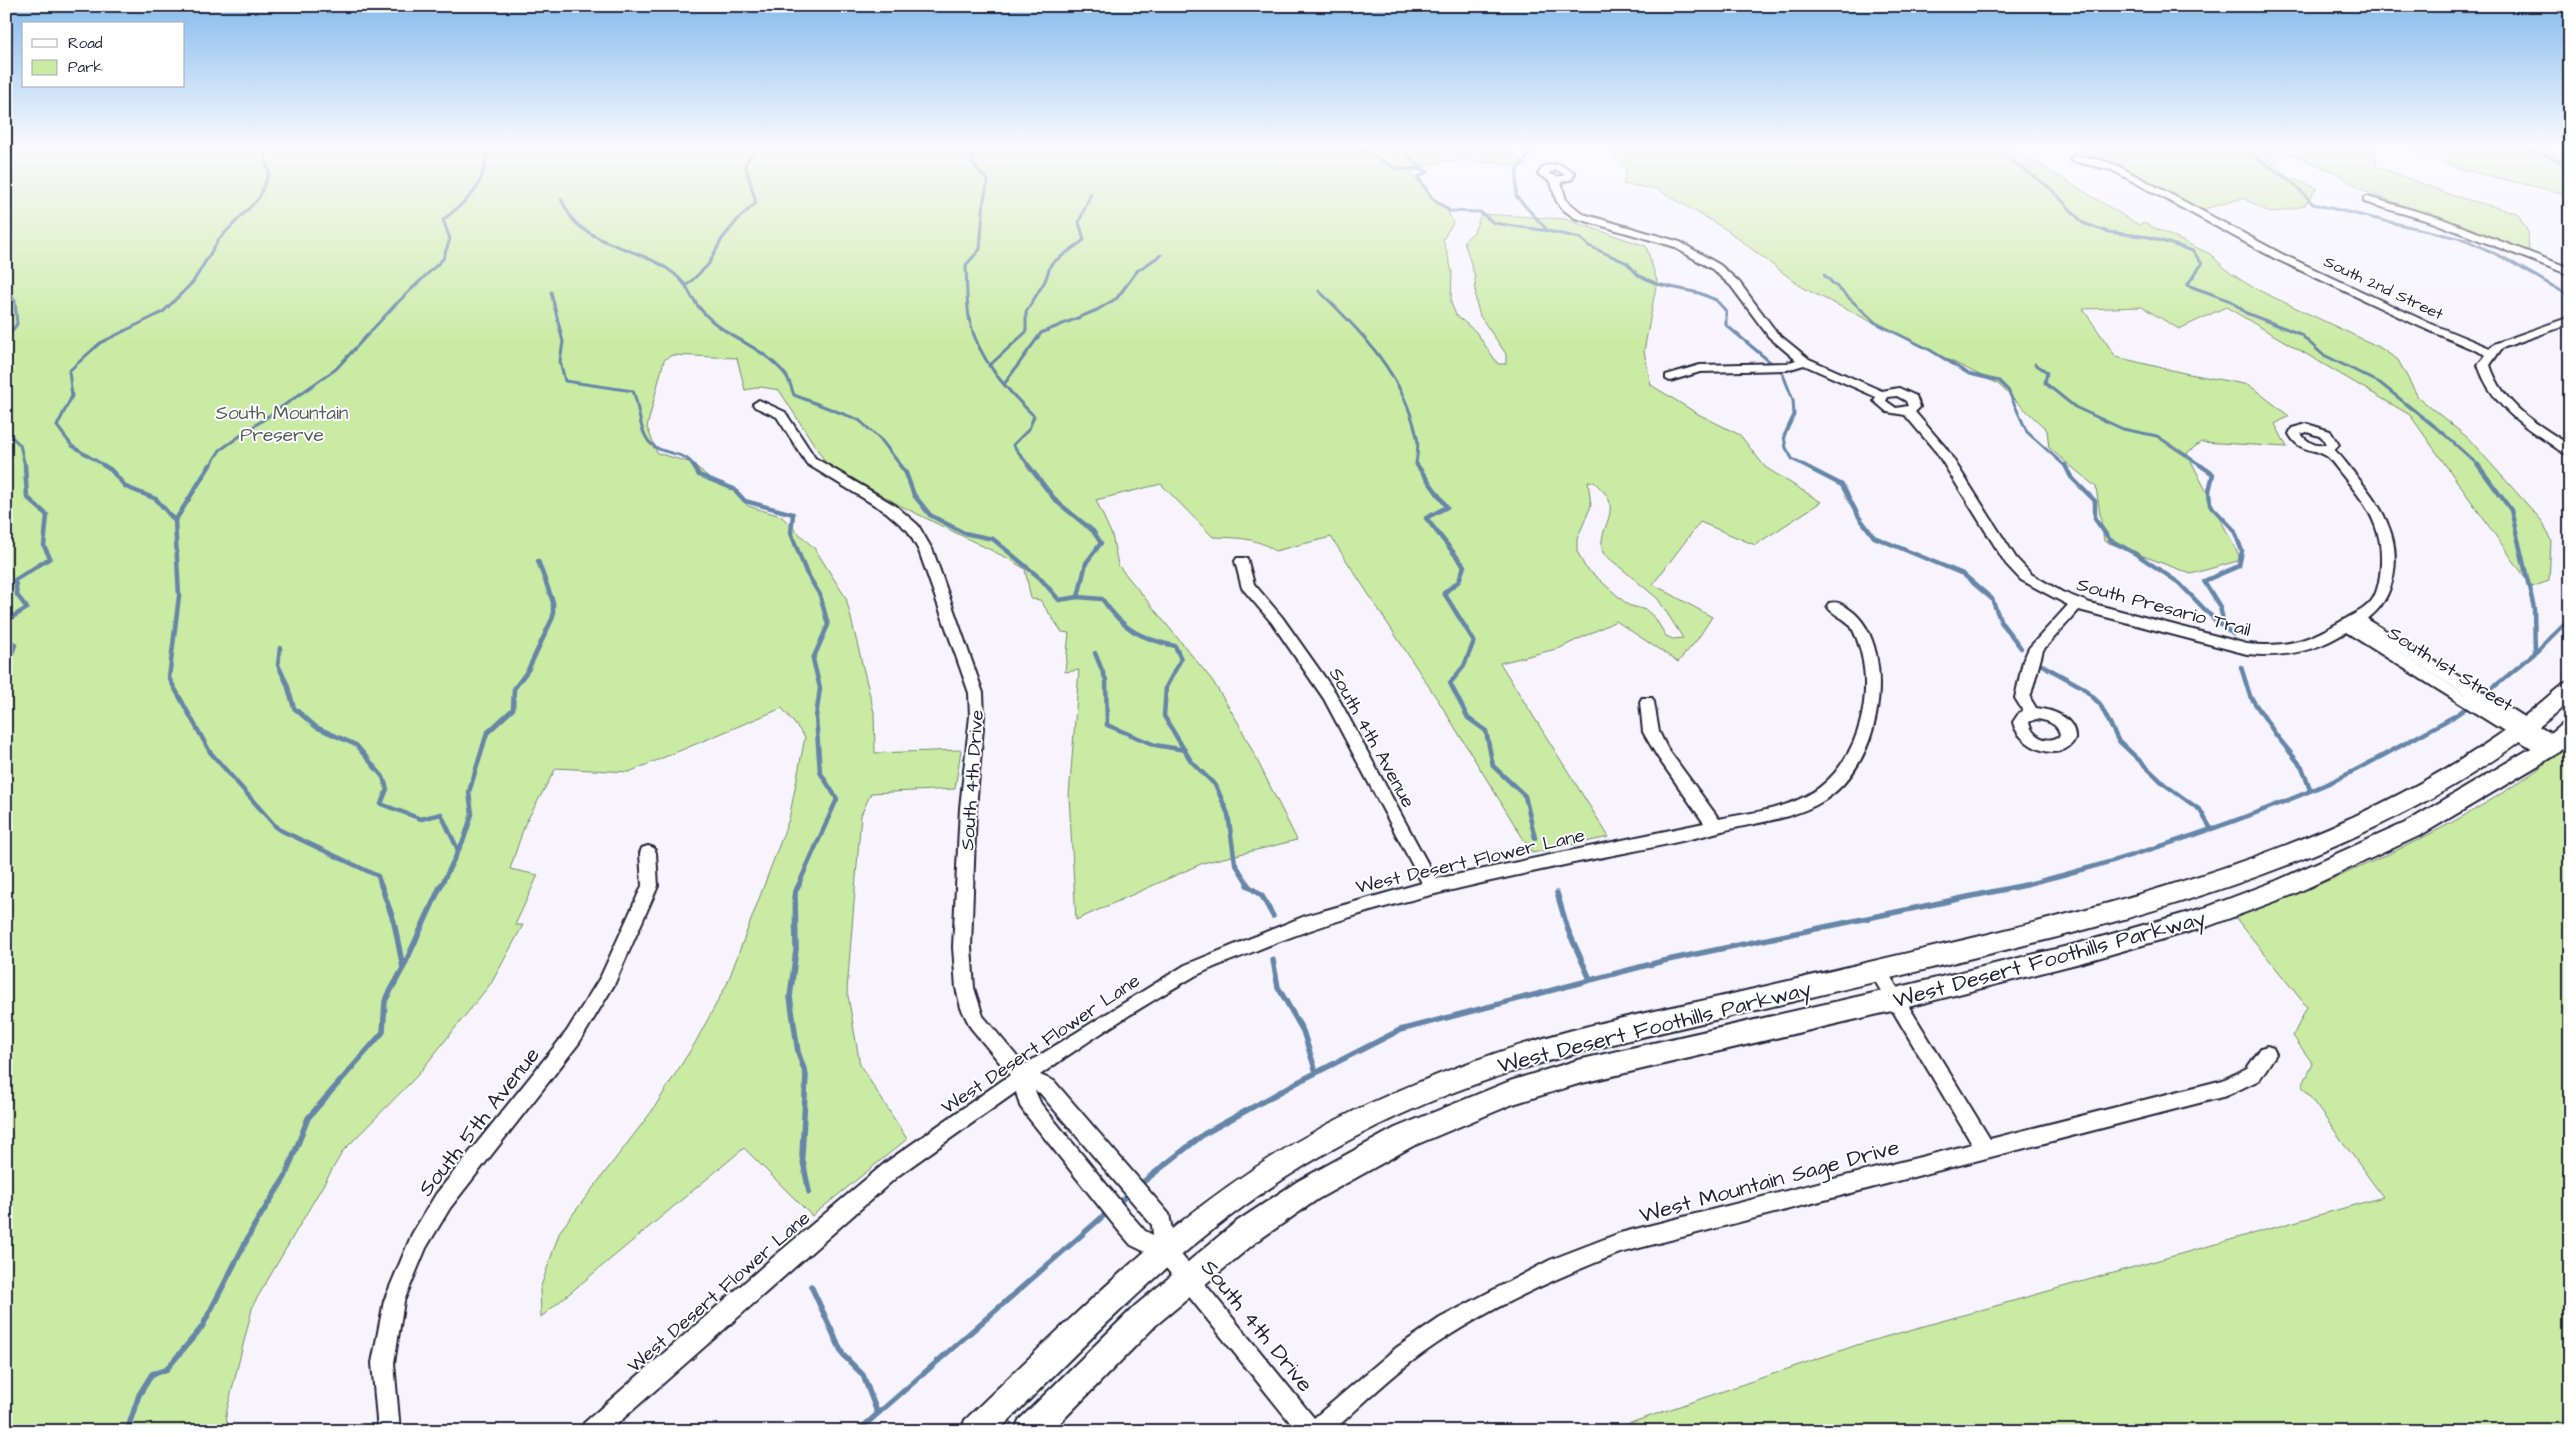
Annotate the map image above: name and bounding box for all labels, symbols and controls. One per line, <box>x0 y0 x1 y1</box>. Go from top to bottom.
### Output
legend <box>22 22 185 88</box>
text: Road <box>68 33 103 54</box>
text: Park <box>68 57 103 78</box>
street label: South 2nd Street <box>2320 251 2447 325</box>
park label: South Mountain Preserve <box>216 400 348 449</box>
street label: South Presario Trail <box>2074 571 2253 644</box>
street label: South 1st Street <box>2382 620 2518 719</box>
street label: South 4th Avenue <box>1322 663 1421 813</box>
street label: South 4th Drive <box>954 709 991 851</box>
street label: West Desert Flower Lane <box>1353 822 1588 901</box>
street label: West Desert Foothills Parkway <box>1890 903 2209 1017</box>
street label: West Desert Flower Lane <box>936 968 1146 1121</box>
street label: West Desert Foothills Parkway <box>1494 973 1815 1082</box>
street label: South 5th Avenue <box>411 1041 547 1203</box>
street label: West Mountain Sage Drive <box>1636 1132 1903 1232</box>
street label: West Desert Flower Lane <box>622 1205 816 1379</box>
street label: South 4th Drive <box>1194 1253 1320 1399</box>

